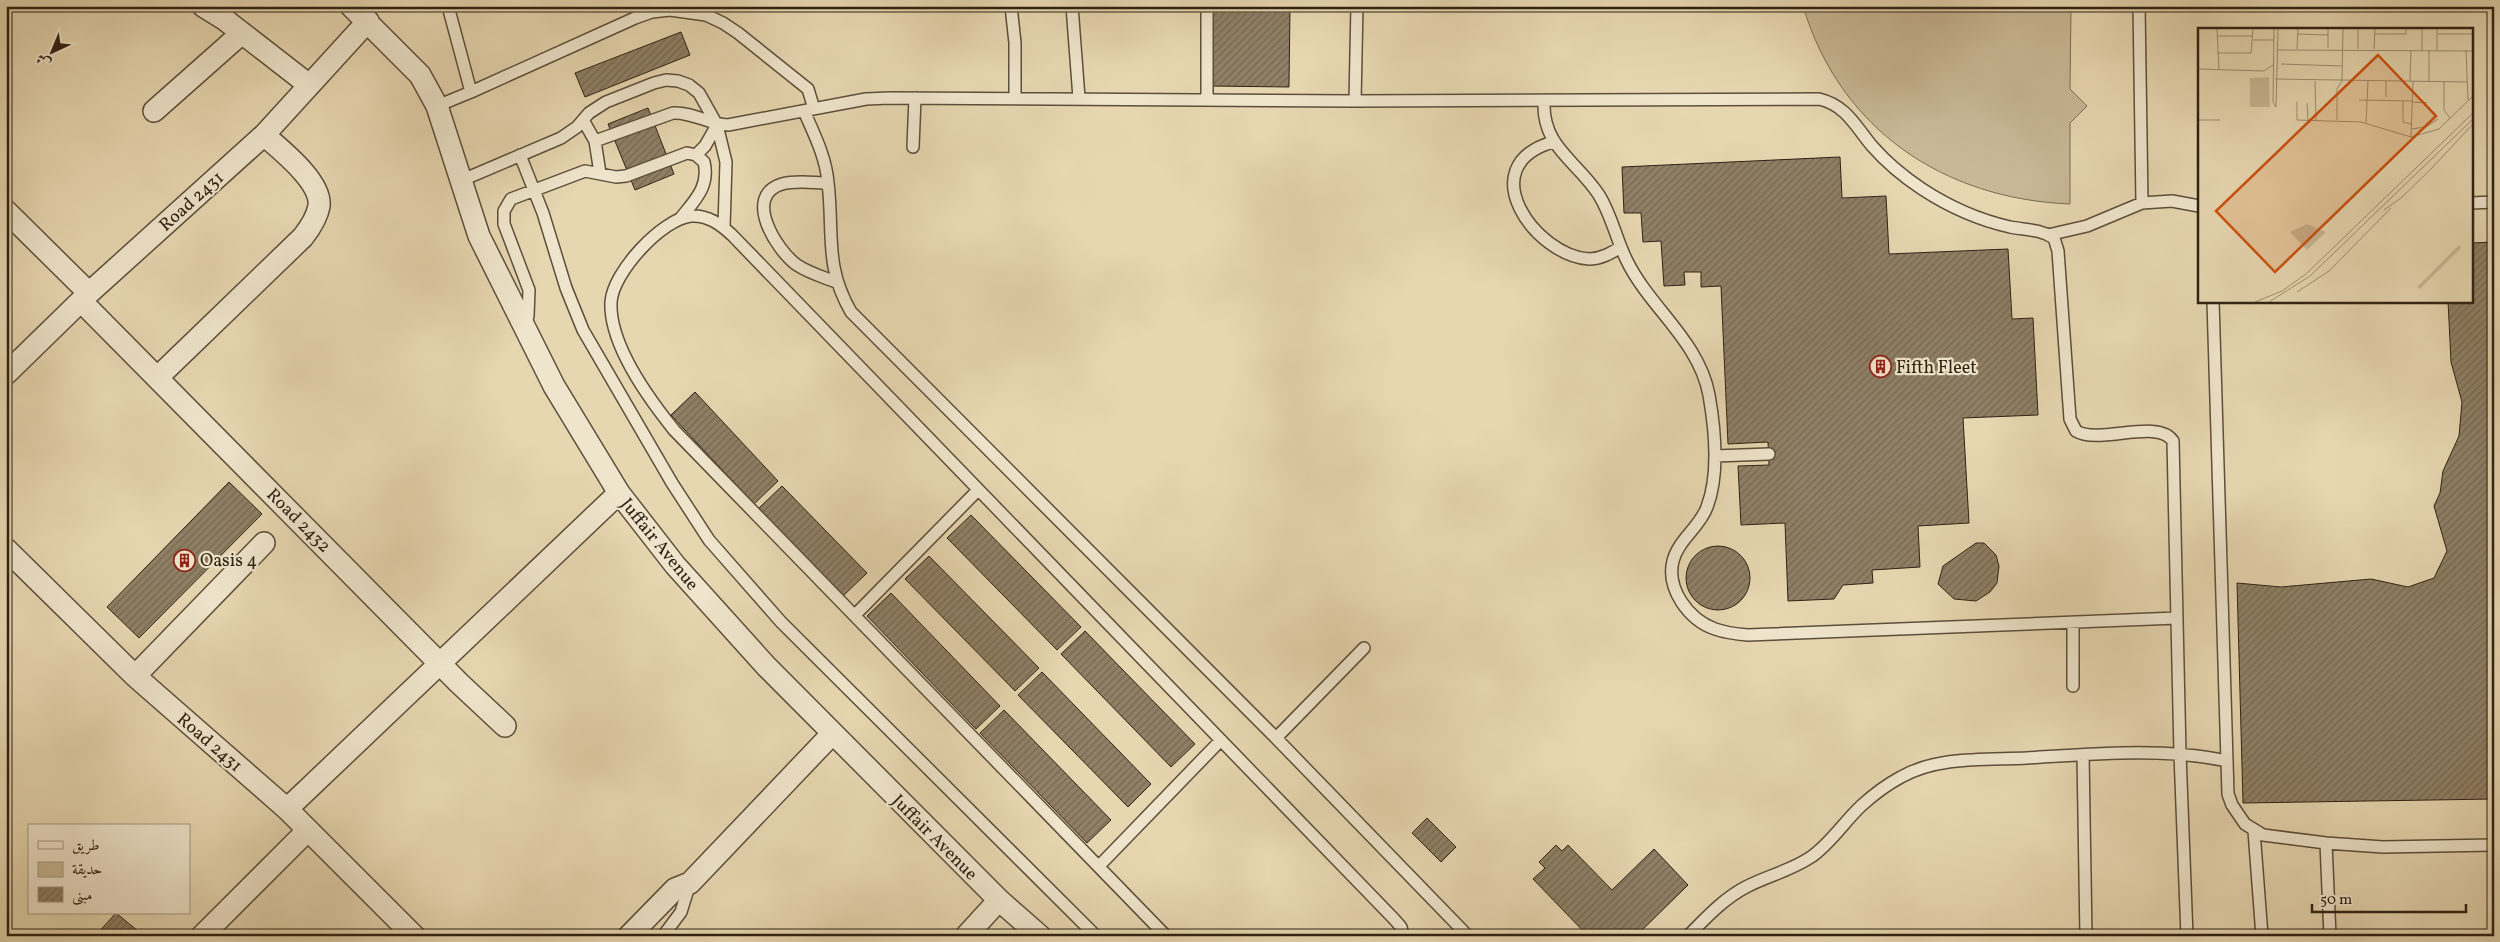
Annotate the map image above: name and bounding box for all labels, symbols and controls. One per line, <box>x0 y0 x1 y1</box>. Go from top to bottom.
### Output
north arrow <box>28 28 78 78</box>
inset map <box>2198 28 2472 302</box>
text: ش <box>32 49 56 72</box>
street label: Road 2431 <box>154 166 230 238</box>
building icon: Fifth Fleet <box>1868 355 1892 379</box>
place label: Fifth Fleet <box>1896 356 1977 381</box>
street label: Road 2432 <box>260 483 336 559</box>
street label: Juffair Avenue <box>614 493 704 597</box>
building icon: Oasis 4 <box>172 548 196 572</box>
place label: Oasis 4 <box>200 549 257 574</box>
street label: Road 2431 <box>171 708 247 779</box>
street label: Juffair Avenue <box>885 789 983 887</box>
legend <box>28 824 190 914</box>
text: طريق <box>72 836 99 857</box>
text: حديقة <box>72 860 102 881</box>
scale bar <box>2312 882 2466 914</box>
text: مبنى <box>72 886 92 907</box>
text: 50 m <box>2320 890 2352 911</box>

